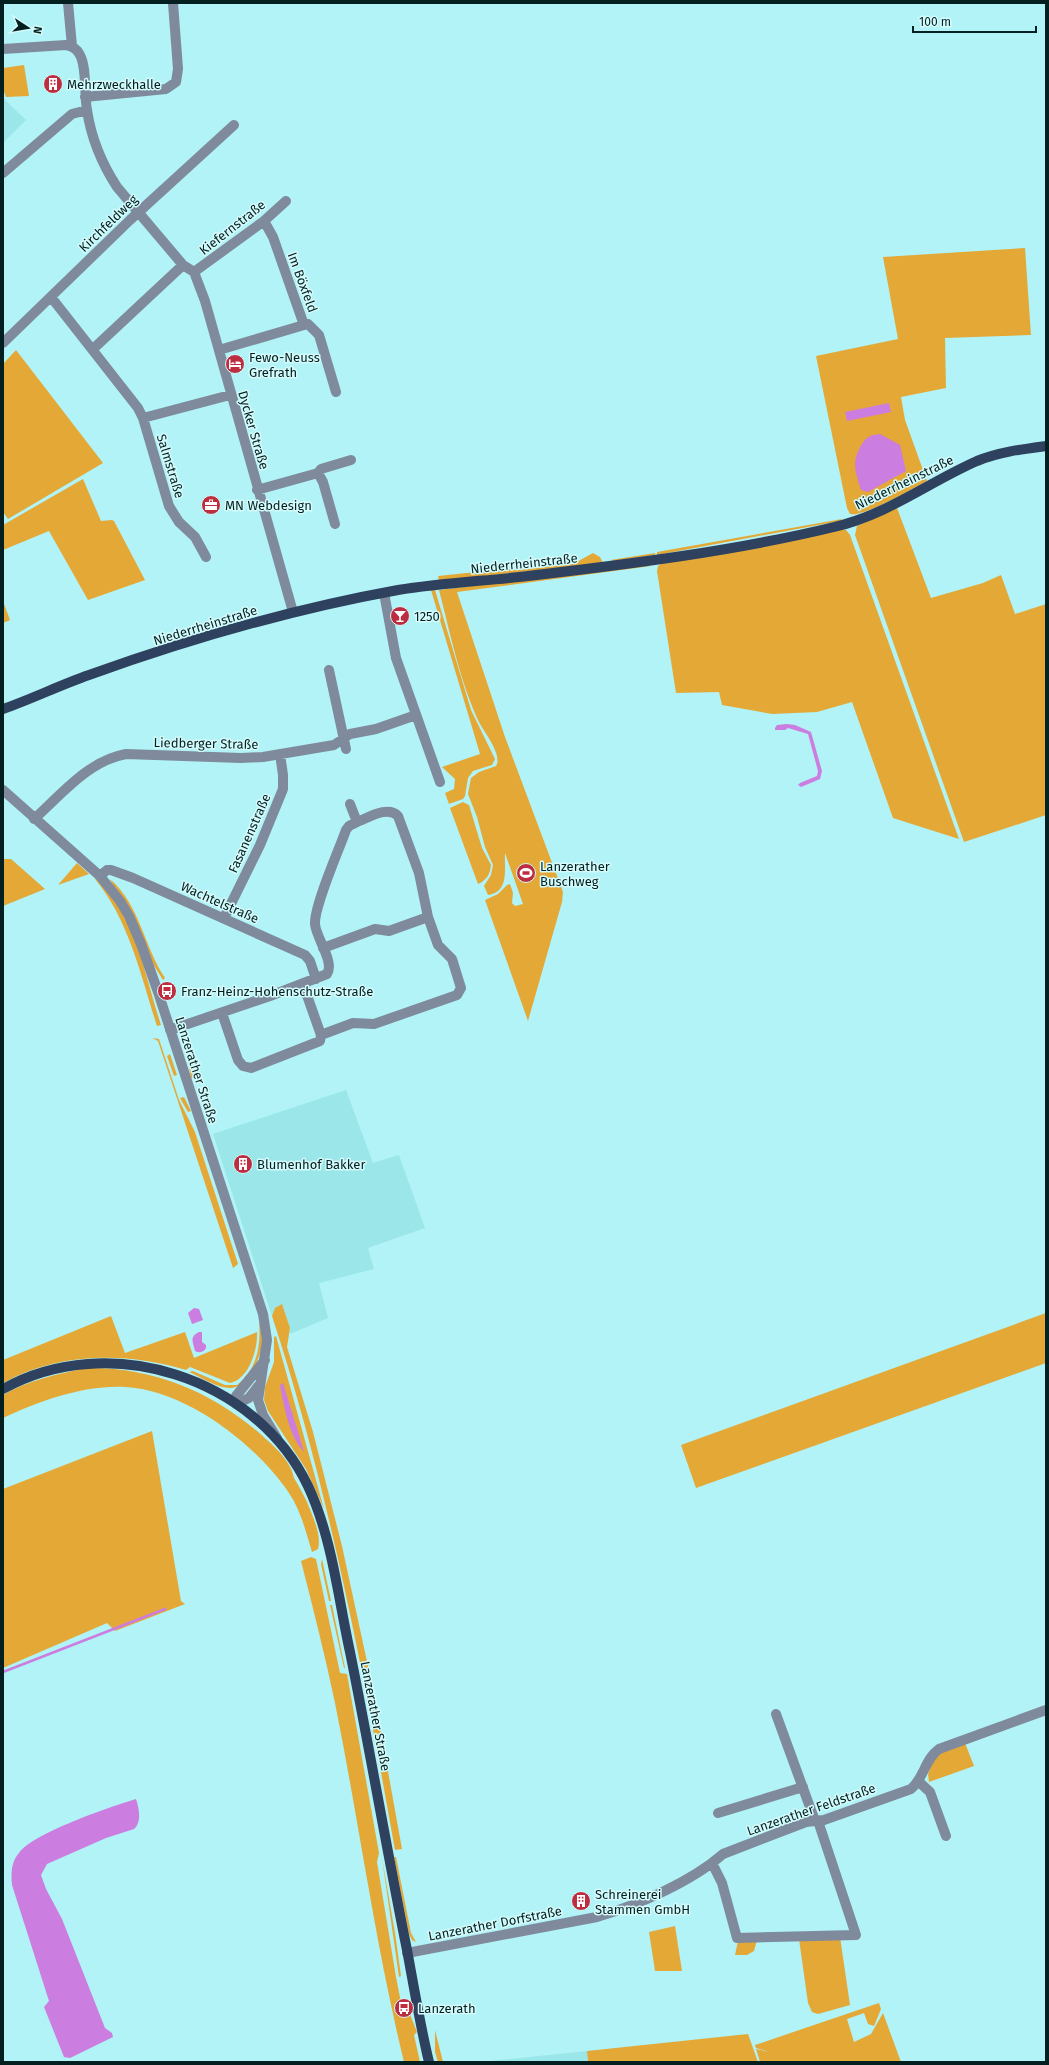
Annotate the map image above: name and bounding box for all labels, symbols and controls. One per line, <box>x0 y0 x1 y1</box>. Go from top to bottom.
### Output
north arrow <box>8 8 48 48</box>
scale bar <box>913 8 1036 34</box>
text: 100 m <box>919 15 951 29</box>
text: N <box>30 25 44 35</box>
building icon: Mehrzweckhalle <box>42 73 64 95</box>
place label: Mehrzweckhalle <box>67 77 161 92</box>
street label: Kirchfeldweg <box>76 191 141 255</box>
street label: Kiefernstraße <box>196 197 268 258</box>
street label: Im Böxfeld <box>285 250 320 314</box>
place label: Fewo-Neuss Grefrath <box>249 350 320 380</box>
hotel icon: Fewo-Neuss Grefrath <box>224 353 246 375</box>
street label: Dycker Straße <box>235 389 272 471</box>
street label: Salmstraße <box>154 432 187 500</box>
street label: Niederrheinstraße <box>853 452 956 513</box>
office icon: MN Webdesign <box>200 494 222 516</box>
place label: MN Webdesign <box>225 498 312 513</box>
street label: Niederrheinstraße <box>470 550 578 577</box>
street label: Niederrheinstraße <box>151 603 259 648</box>
bar icon: 1250 <box>389 605 411 627</box>
place label: 1250 <box>414 609 440 624</box>
street label: Liedberger Straße <box>153 735 259 752</box>
street label: Fasanenstraße <box>225 791 274 875</box>
place label: Lanzerather Buschweg <box>540 859 610 889</box>
sports icon: Lanzerather Buschweg <box>515 862 537 884</box>
street label: Wachtelstraße <box>178 879 261 926</box>
bus stop icon: Franz-Heinz-Hohenschutz-Straße <box>156 980 178 1002</box>
place label: Franz-Heinz-Hohenschutz-Straße <box>181 984 373 999</box>
street label: Lanzerather Straße <box>172 1015 221 1125</box>
building icon: Blumenhof Bakker <box>232 1153 254 1175</box>
place label: Blumenhof Bakker <box>257 1157 365 1172</box>
street label: Lanzerather Straße <box>358 1660 394 1772</box>
street label: Lanzerather Feldstraße <box>745 1780 877 1839</box>
place label: Schreinerei Stammen GmbH <box>595 1887 690 1917</box>
building icon: Schreinerei Stammen GmbH <box>570 1890 592 1912</box>
street label: Lanzerather Dorfstraße <box>427 1903 563 1944</box>
bus stop icon: Lanzerath <box>393 1997 415 2019</box>
place label: Lanzerath <box>418 2001 476 2016</box>

